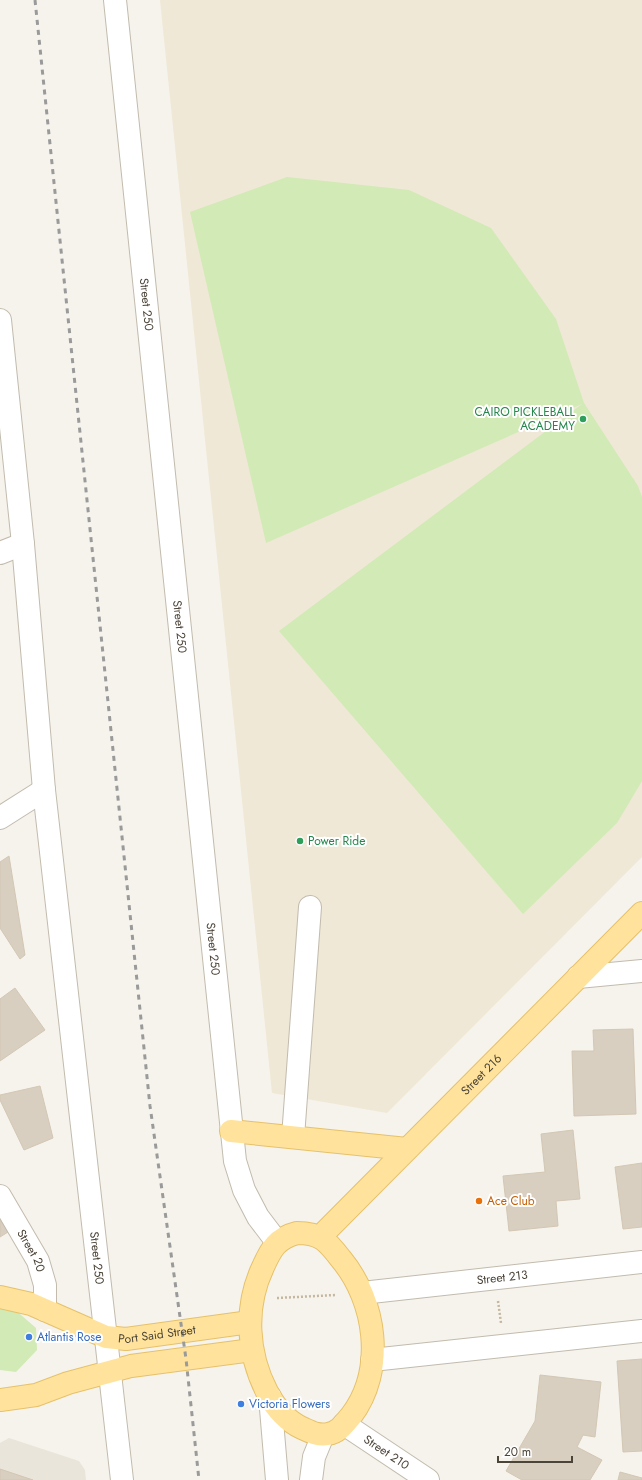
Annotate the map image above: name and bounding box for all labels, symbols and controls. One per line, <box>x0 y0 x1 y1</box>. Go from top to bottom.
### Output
street label: Street 250 <box>135 277 158 332</box>
place label: CAIRO PICKLEBALL ACADEMY <box>475 403 576 435</box>
marker: CAIRO PICKLEBALL ACADEMY <box>578 414 588 424</box>
street label: Street 250 <box>168 599 191 654</box>
place label: Power Ride <box>308 832 365 850</box>
marker: Power Ride <box>295 836 305 846</box>
street label: Street 250 <box>201 922 225 976</box>
street label: Street 216 <box>457 1050 506 1099</box>
place label: Ace Club <box>487 1192 535 1210</box>
marker: Ace Club <box>474 1196 484 1206</box>
street label: Street 20 <box>12 1226 50 1274</box>
street label: Street 250 <box>85 1231 109 1285</box>
street label: Street 213 <box>476 1266 529 1289</box>
street label: Port Said Street <box>117 1321 197 1348</box>
place label: Atlantis Rose <box>37 1328 101 1346</box>
marker: Atlantis Rose <box>24 1332 34 1342</box>
place label: Victoria Flowers <box>249 1395 330 1413</box>
marker: Victoria Flowers <box>236 1399 246 1409</box>
street label: Street 210 <box>360 1430 413 1474</box>
scale bar <box>498 1438 572 1464</box>
text: 20 m <box>504 1443 531 1461</box>

